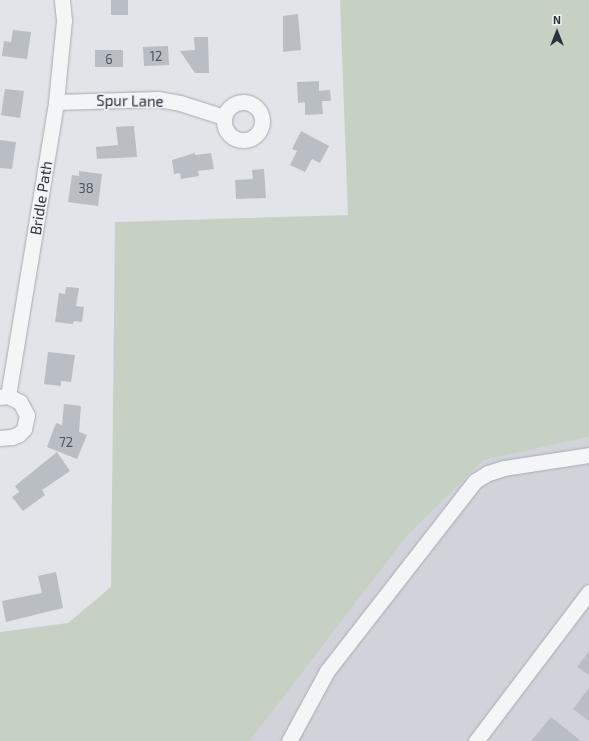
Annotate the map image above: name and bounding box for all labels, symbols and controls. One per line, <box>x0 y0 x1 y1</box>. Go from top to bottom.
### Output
north arrow <box>537 12 577 52</box>
text: N <box>553 13 561 26</box>
house number: 12 <box>150 48 162 64</box>
house number: 6 <box>105 51 113 67</box>
street label: Spur Lane <box>96 91 164 111</box>
street label: Bridle Path <box>26 160 56 236</box>
house number: 38 <box>78 180 94 196</box>
house number: 72 <box>59 434 73 450</box>

